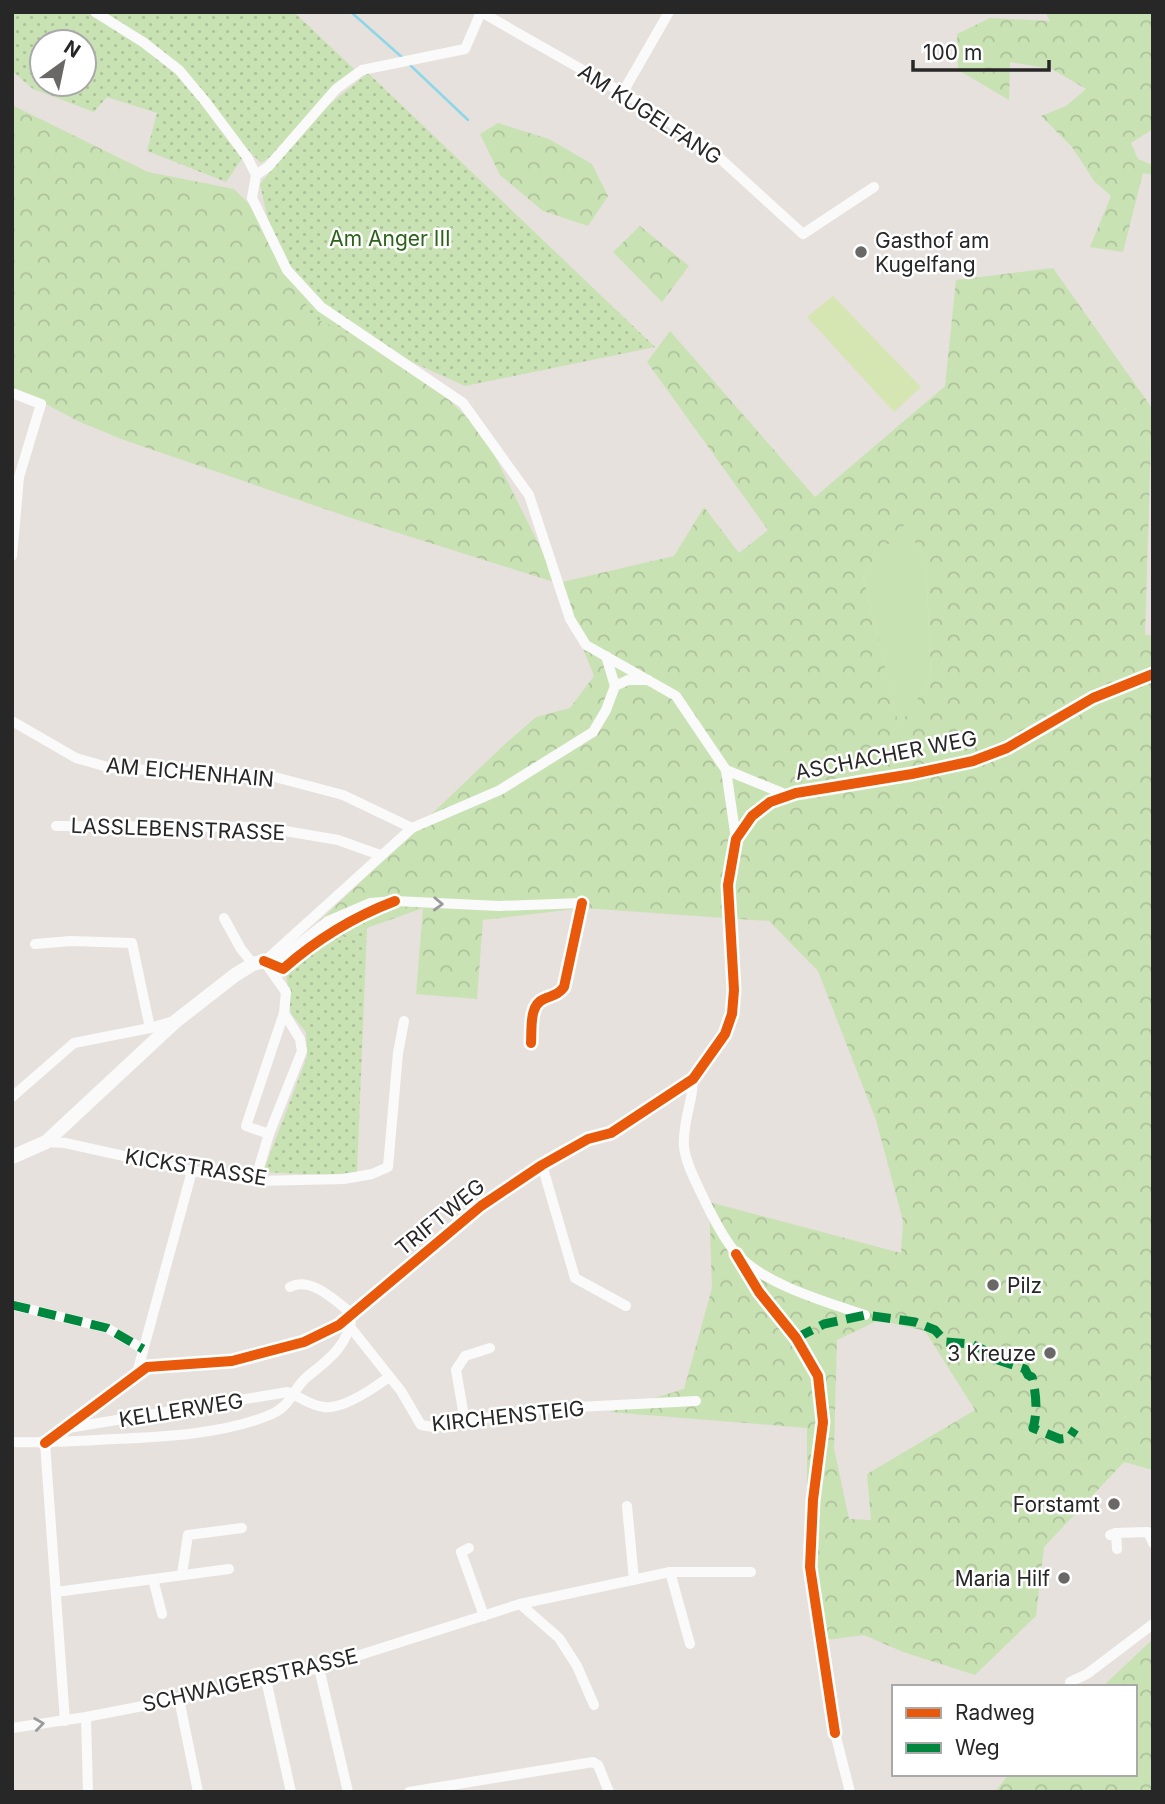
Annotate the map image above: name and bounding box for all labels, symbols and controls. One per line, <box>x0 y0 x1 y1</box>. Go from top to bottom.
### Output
north arrow <box>28 28 98 98</box>
scale bar <box>913 28 1050 72</box>
text: N <box>60 36 84 63</box>
text: 100 m <box>923 40 982 65</box>
street label: AM KUGELFANG <box>574 58 726 170</box>
park label: Am Anger III <box>329 226 451 251</box>
place label: Gasthof am Kugelfang <box>875 228 989 277</box>
marker: Gasthof am Kugelfang <box>853 244 869 260</box>
street label: ASCHACHER WEG <box>793 725 979 785</box>
street label: AM EICHENHAIN <box>105 752 275 792</box>
street label: LASSLEBENSTRASSE <box>70 813 286 845</box>
one-way arrow <box>432 896 443 911</box>
street label: KICKSTRASSE <box>123 1143 269 1191</box>
street label: TRIFTWEG <box>390 1173 490 1261</box>
place label: Pilz <box>1007 1273 1042 1298</box>
marker: Pilz <box>985 1277 1001 1293</box>
place label: 3 Kreuze <box>947 1341 1036 1366</box>
marker: 3 Kreuze <box>1042 1345 1058 1361</box>
street label: KELLERWEG <box>117 1388 245 1432</box>
street label: KIRCHENSTEIG <box>430 1396 586 1436</box>
place label: Forstamt <box>1013 1492 1100 1517</box>
marker: Forstamt <box>1106 1496 1122 1512</box>
place label: Maria Hilf <box>955 1566 1050 1591</box>
marker: Maria Hilf <box>1056 1570 1072 1586</box>
street label: SCHWAIGERSTRASSE <box>140 1643 360 1717</box>
legend <box>892 1685 1137 1776</box>
text: Radweg <box>955 1700 1035 1725</box>
one-way arrow <box>33 1717 44 1732</box>
text: Weg <box>955 1735 1000 1760</box>

